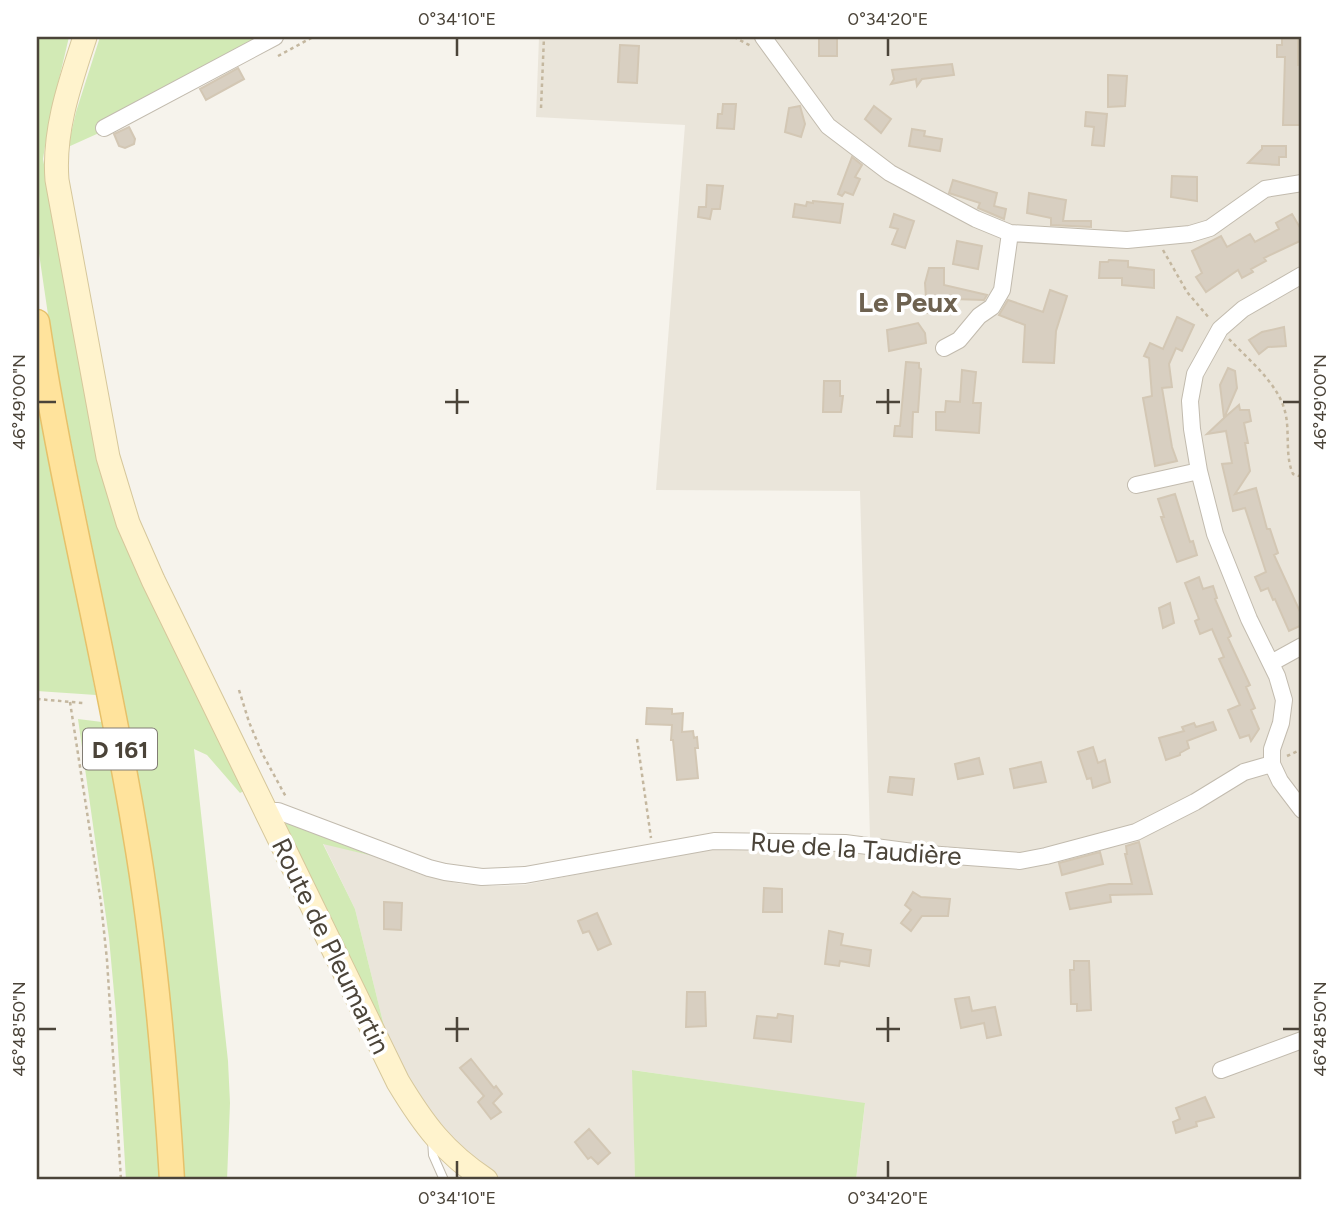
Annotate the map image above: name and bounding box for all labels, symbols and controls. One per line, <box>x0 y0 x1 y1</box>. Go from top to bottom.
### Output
text: 0°34'10"E <box>418 8 496 30</box>
text: 0°34'20"E <box>848 8 928 30</box>
district label: Le Peux <box>858 285 958 319</box>
text: 46°49'00"N <box>8 354 30 450</box>
text: 46°49'00"N <box>1309 354 1331 450</box>
road number: D 161 <box>83 728 157 770</box>
street label: Rue de la Taudière <box>749 826 963 872</box>
street label: Route de Pleumartin <box>265 833 397 1059</box>
text: 46°48'50"N <box>8 981 30 1077</box>
text: 46°48'50"N <box>1309 981 1331 1077</box>
text: 0°34'10"E <box>418 1187 496 1209</box>
text: 0°34'20"E <box>848 1187 928 1209</box>

